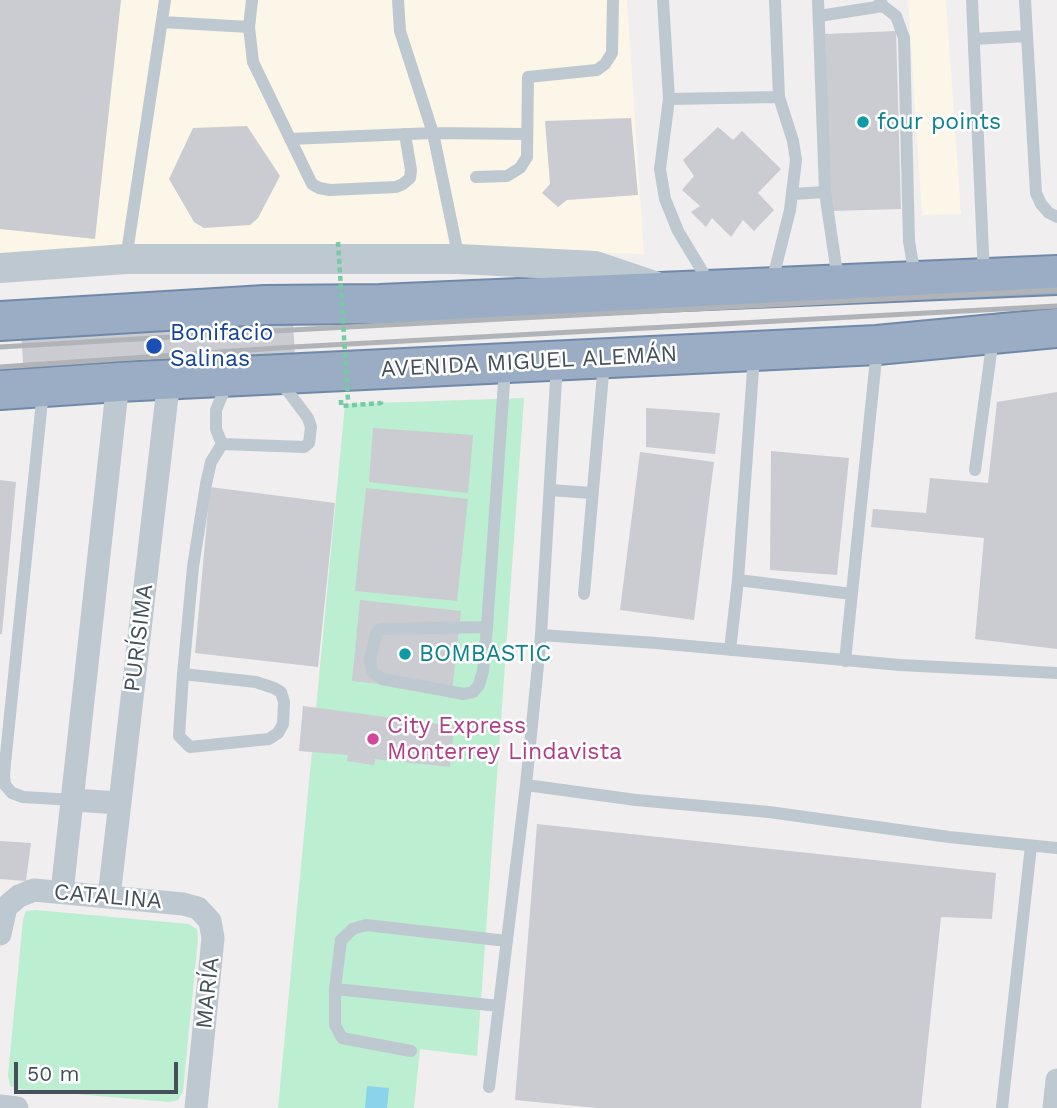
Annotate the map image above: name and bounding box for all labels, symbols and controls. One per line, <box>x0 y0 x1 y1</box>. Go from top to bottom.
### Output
place label: four points <box>877 108 1001 136</box>
marker: four points <box>855 114 871 130</box>
place label: Bonifacio Salinas <box>170 319 273 373</box>
marker: Bonifacio Salinas <box>144 336 164 356</box>
street label: AVENIDA MIGUEL ALEMÁN <box>380 340 678 384</box>
street label: PURÍSIMA <box>119 582 159 694</box>
place label: BOMBASTIC <box>419 640 551 668</box>
marker: BOMBASTIC <box>397 646 413 662</box>
place label: City Express Monterrey Lindavista <box>387 712 622 766</box>
marker: City Express Monterrey Lindavista <box>365 731 381 747</box>
street label: CATALINA <box>53 879 163 915</box>
street label: MARÍA <box>191 956 225 1030</box>
scale bar <box>18 1048 182 1092</box>
text: 50 m <box>27 1061 79 1086</box>

